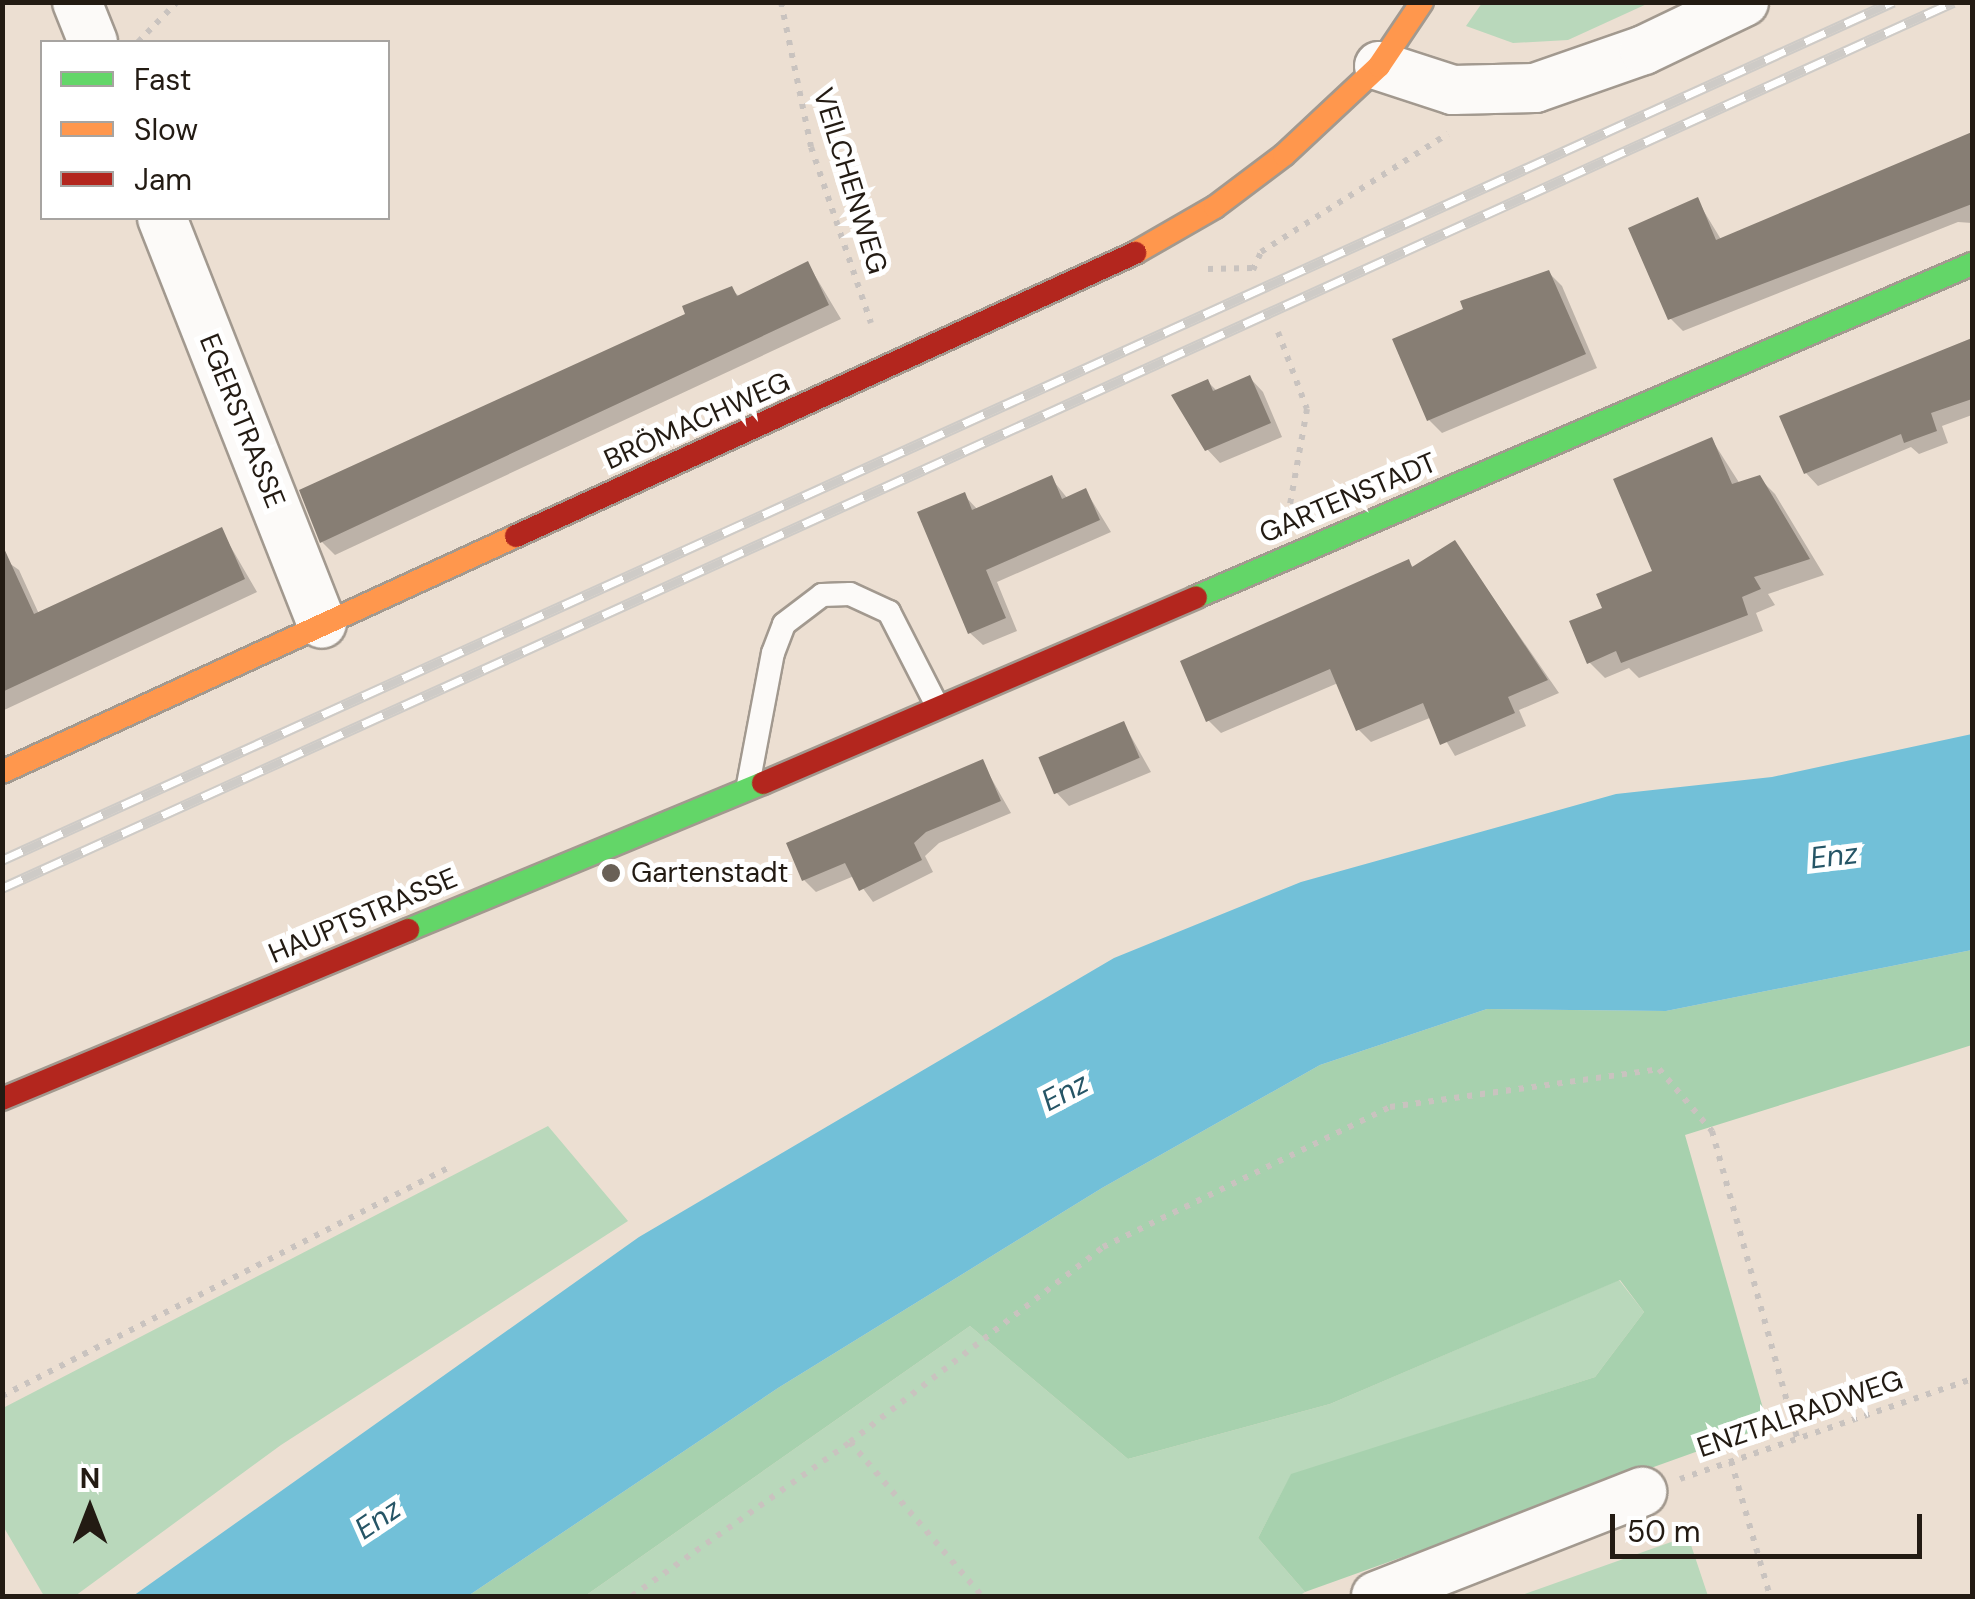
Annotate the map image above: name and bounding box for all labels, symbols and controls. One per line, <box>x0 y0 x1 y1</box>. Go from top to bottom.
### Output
legend <box>40 40 390 220</box>
text: Fast <box>134 60 192 99</box>
street label: VEILCHENWEG <box>806 84 894 278</box>
text: Slow <box>134 110 198 149</box>
text: Jam <box>134 160 192 199</box>
street label: EGERSTRASSE <box>192 329 292 513</box>
street label: BRÖMACHWEG <box>599 365 795 477</box>
street label: GARTENSTADT <box>1254 446 1442 550</box>
water label: Enz <box>1808 835 1860 877</box>
place label: Gartenstadt <box>631 856 789 890</box>
street label: HAUPTSTRASSE <box>264 861 462 971</box>
marker: Gartenstadt <box>600 862 622 884</box>
water label: Enz <box>1036 1065 1094 1119</box>
street label: ENZTALRADWEG <box>1693 1363 1907 1465</box>
north arrow <box>40 1459 140 1559</box>
text: N <box>80 1460 100 1497</box>
water label: Enz <box>348 1491 408 1547</box>
scale bar <box>1615 1494 1928 1556</box>
text: 50 m <box>1627 1512 1701 1551</box>

